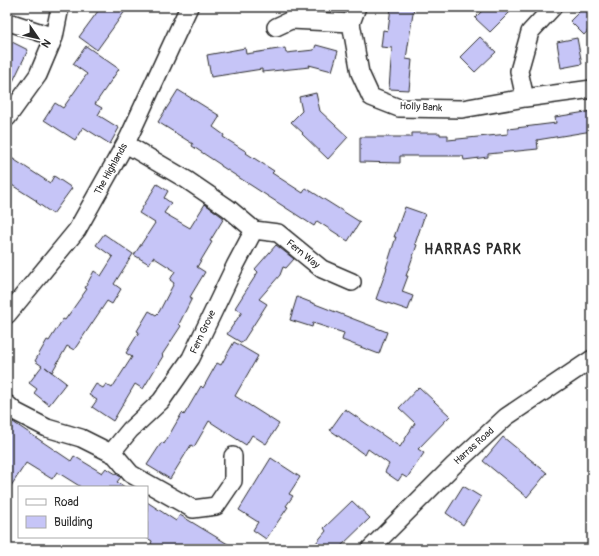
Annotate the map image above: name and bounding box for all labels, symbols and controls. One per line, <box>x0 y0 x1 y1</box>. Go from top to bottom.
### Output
north arrow <box>18 18 58 58</box>
text: N <box>38 37 53 50</box>
street label: Holly Bank <box>399 100 443 114</box>
street label: The Highlands <box>92 141 130 197</box>
street label: Fern Way <box>284 237 323 272</box>
district label: HARRAS PARK <box>424 241 522 258</box>
street label: Fern Grove <box>188 308 218 356</box>
street label: Harras Road <box>451 425 497 467</box>
legend <box>18 486 148 538</box>
text: Road <box>54 495 79 510</box>
text: Building <box>54 515 93 530</box>

